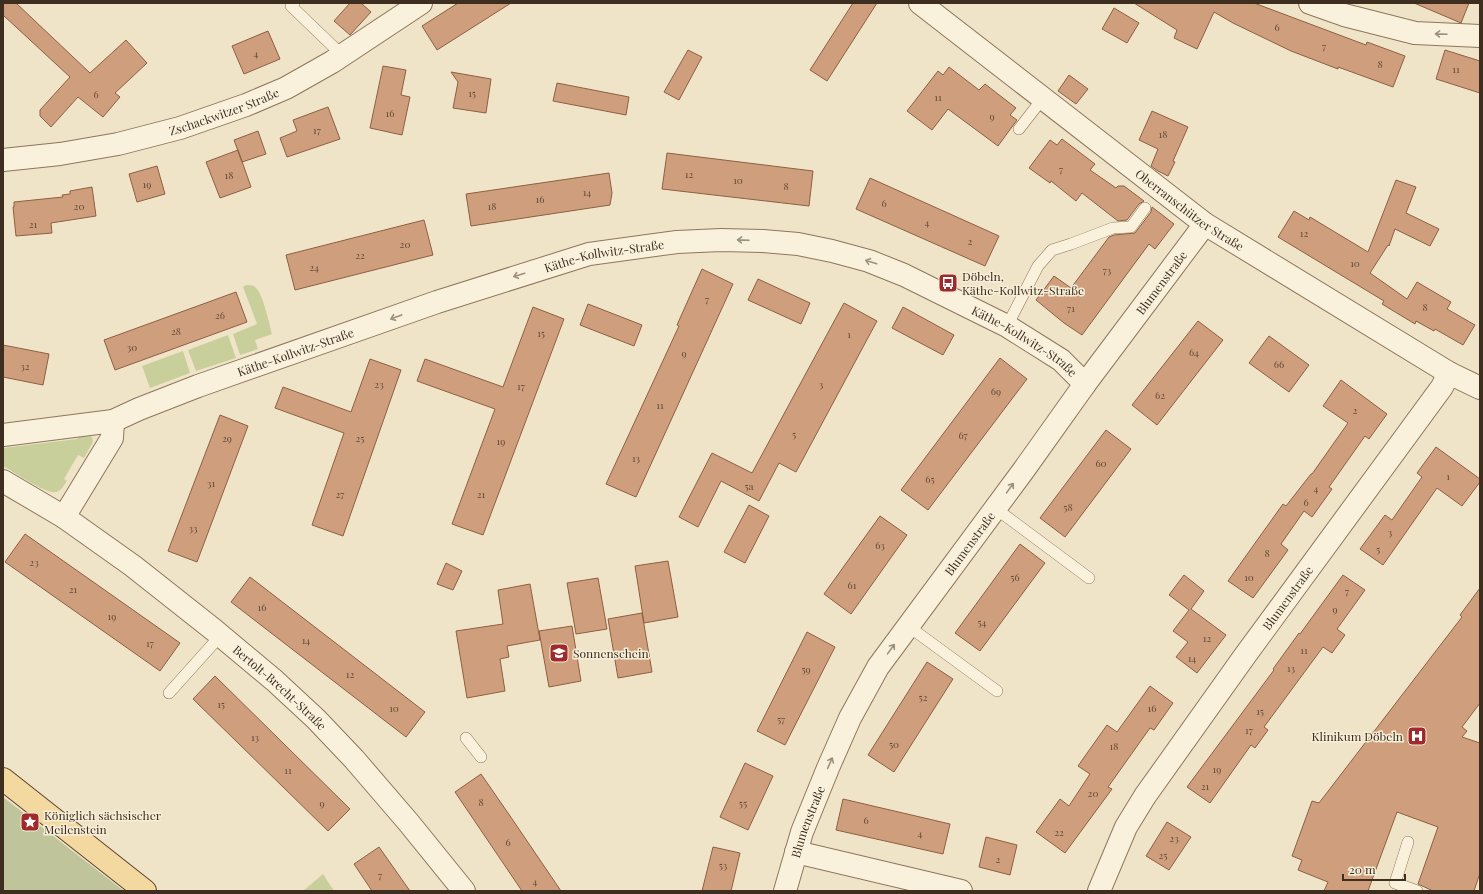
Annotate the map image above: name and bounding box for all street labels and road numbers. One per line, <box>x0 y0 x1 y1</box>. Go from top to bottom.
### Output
street label: Zschackwitzer Straße <box>167 84 281 139</box>
street label: Oberranschützer Straße <box>1132 165 1247 254</box>
street label: Käthe-Kollwitz-Straße <box>542 236 665 276</box>
street label: Blumenstraße <box>1132 247 1190 317</box>
street label: Käthe-Kollwitz-Straße <box>969 302 1081 380</box>
street label: Käthe-Kollwitz-Straße <box>235 324 356 380</box>
street label: Blumenstraße <box>940 508 998 579</box>
street label: Blumenstraße <box>1259 562 1316 633</box>
street label: Bertolt-Brecht-Straße <box>230 641 330 733</box>
street label: Blumenstraße <box>787 783 828 859</box>

